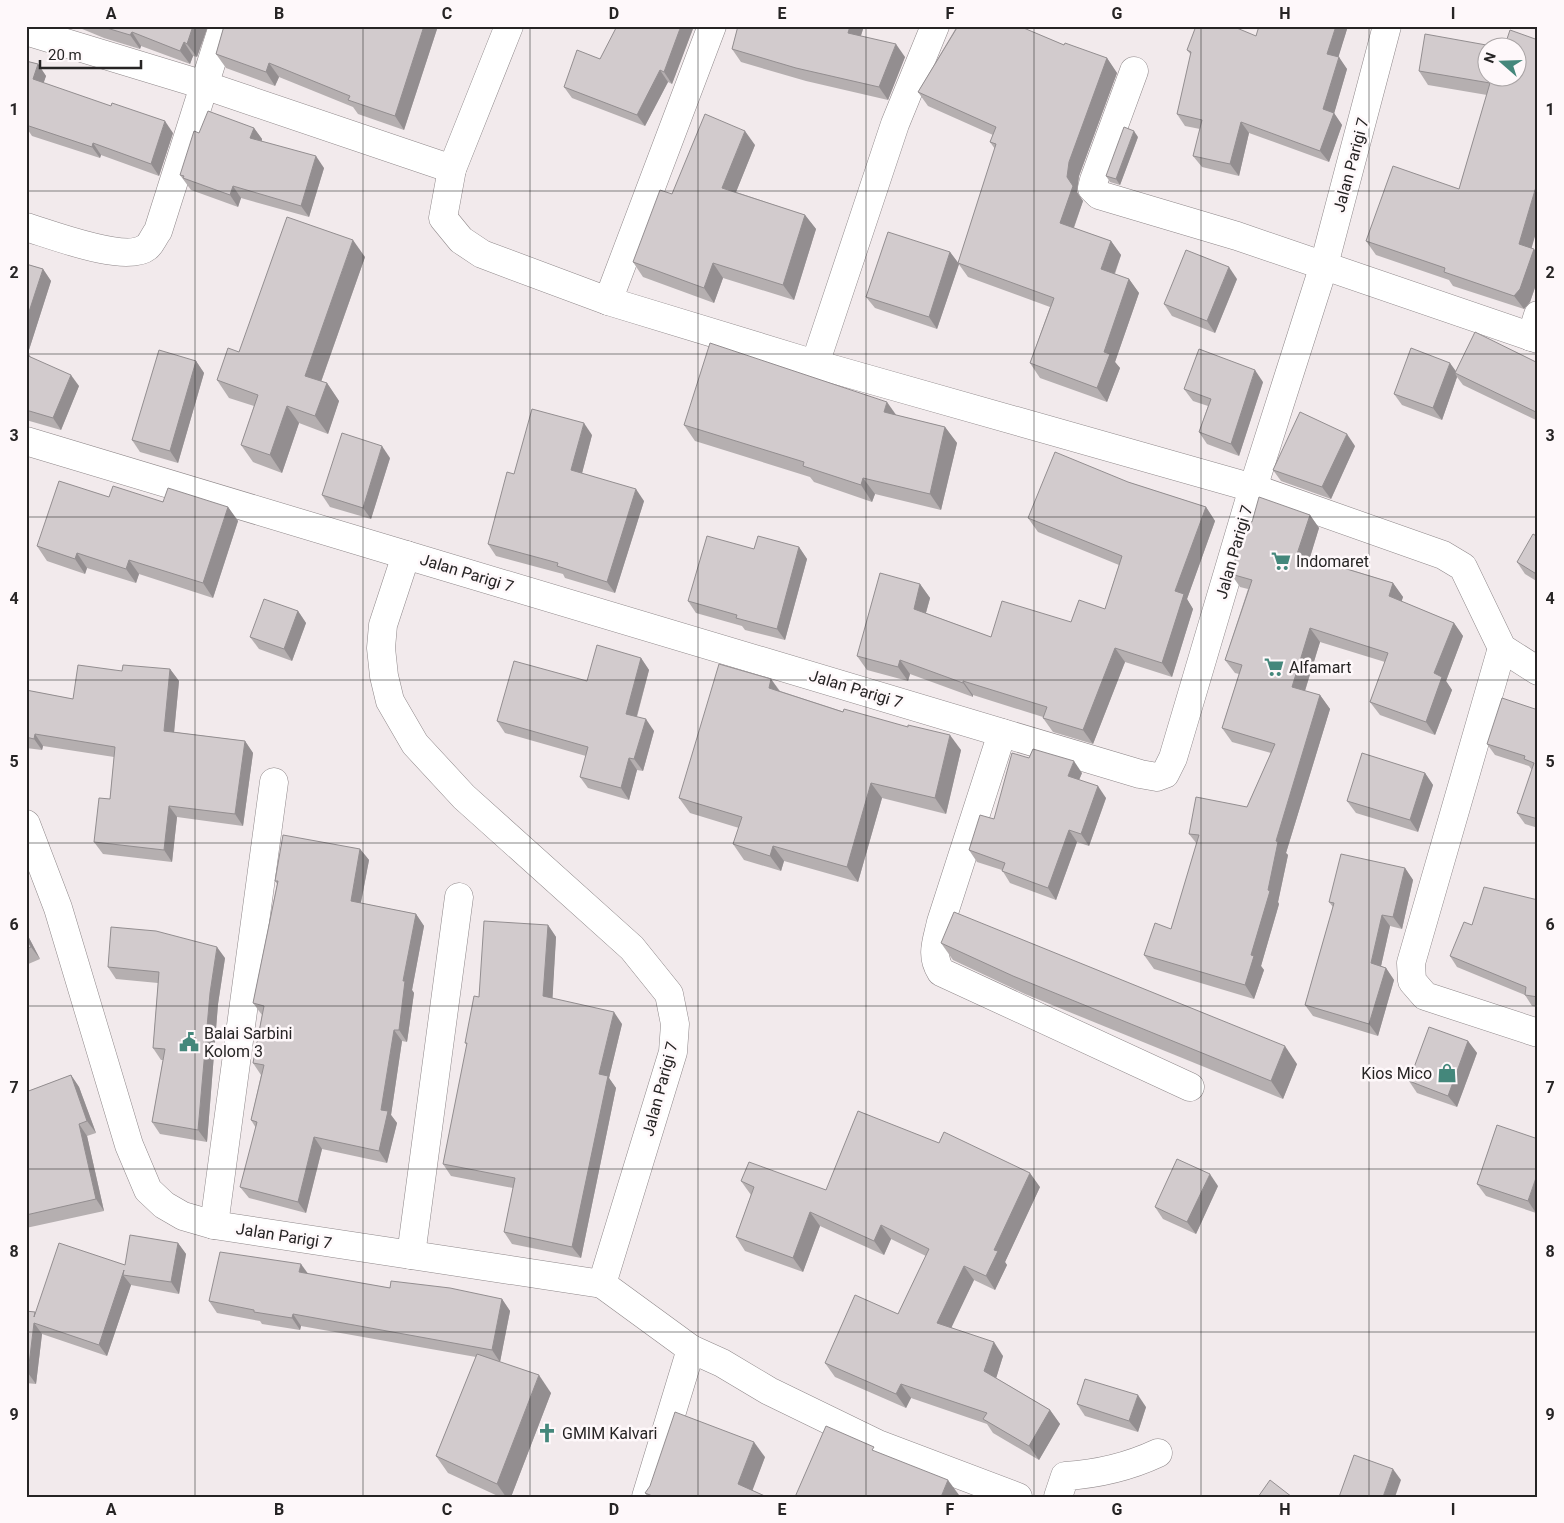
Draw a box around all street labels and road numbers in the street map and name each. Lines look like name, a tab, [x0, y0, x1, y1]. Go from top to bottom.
street label: Jalan Parigi 7	[1329, 116, 1373, 214]
street label: Jalan Parigi 7	[1212, 503, 1256, 601]
street label: Jalan Parigi 7	[418, 550, 516, 596]
street label: Jalan Parigi 7	[807, 666, 905, 712]
street label: Jalan Parigi 7	[638, 1040, 682, 1138]
street label: Jalan Parigi 7	[235, 1219, 333, 1253]

